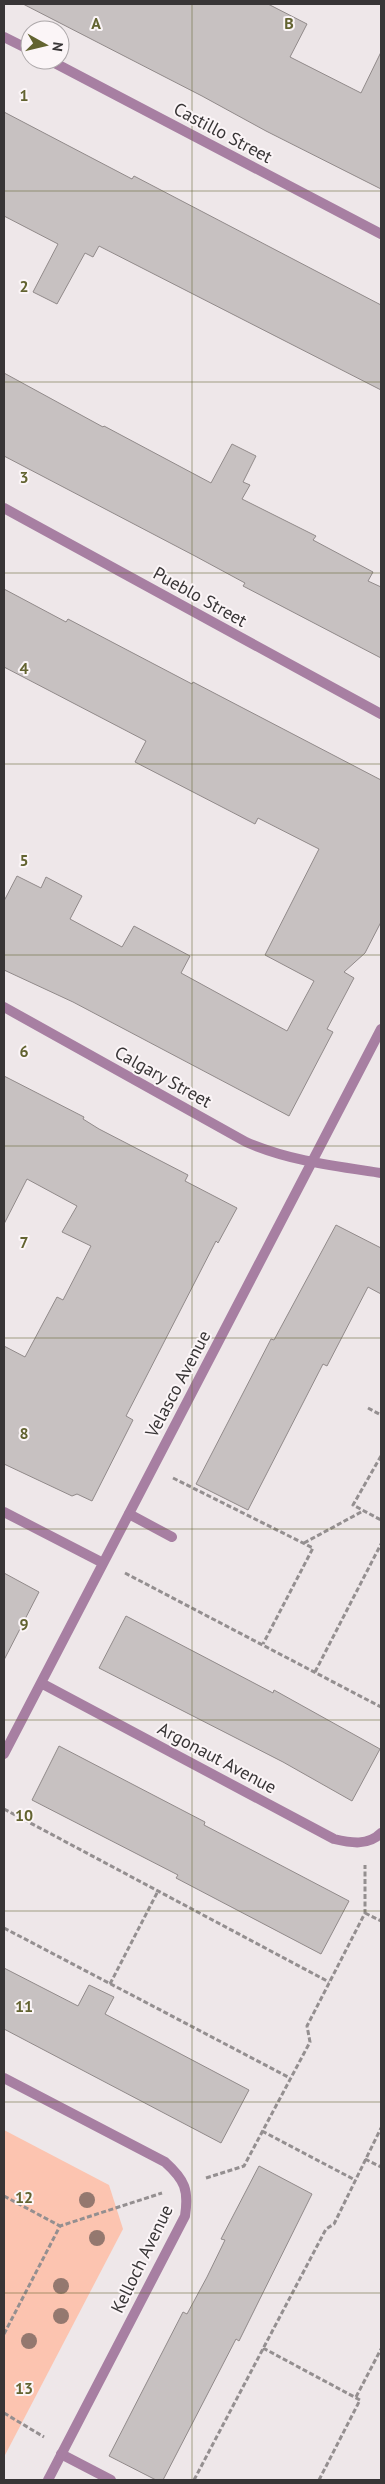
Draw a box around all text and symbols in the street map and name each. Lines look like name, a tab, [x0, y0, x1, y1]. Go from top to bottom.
text: A	[91, 13, 101, 33]
text: B	[284, 13, 294, 33]
north arrow	[20, 20, 70, 70]
text: N	[48, 41, 67, 53]
text: 1	[19, 85, 29, 105]
street label: Castillo Street	[170, 97, 276, 168]
text: 2	[19, 276, 29, 296]
text: 3	[19, 467, 29, 487]
street label: Pueblo Street	[149, 561, 251, 632]
text: 4	[19, 658, 29, 678]
text: 5	[19, 850, 29, 870]
street label: Calgary Street	[111, 1040, 216, 1113]
text: 6	[19, 1041, 29, 1061]
text: 7	[19, 1232, 29, 1252]
street label: Velasco Avenue	[139, 1326, 215, 1442]
text: 8	[19, 1423, 29, 1443]
text: 9	[19, 1614, 29, 1634]
street label: Argonaut Avenue	[154, 1717, 280, 1798]
text: 10	[15, 1805, 33, 1825]
text: 11	[15, 1996, 33, 2016]
text: 12	[15, 2187, 33, 2207]
street label: Kelloch Avenue	[105, 2201, 178, 2317]
text: 13	[15, 2378, 33, 2398]

